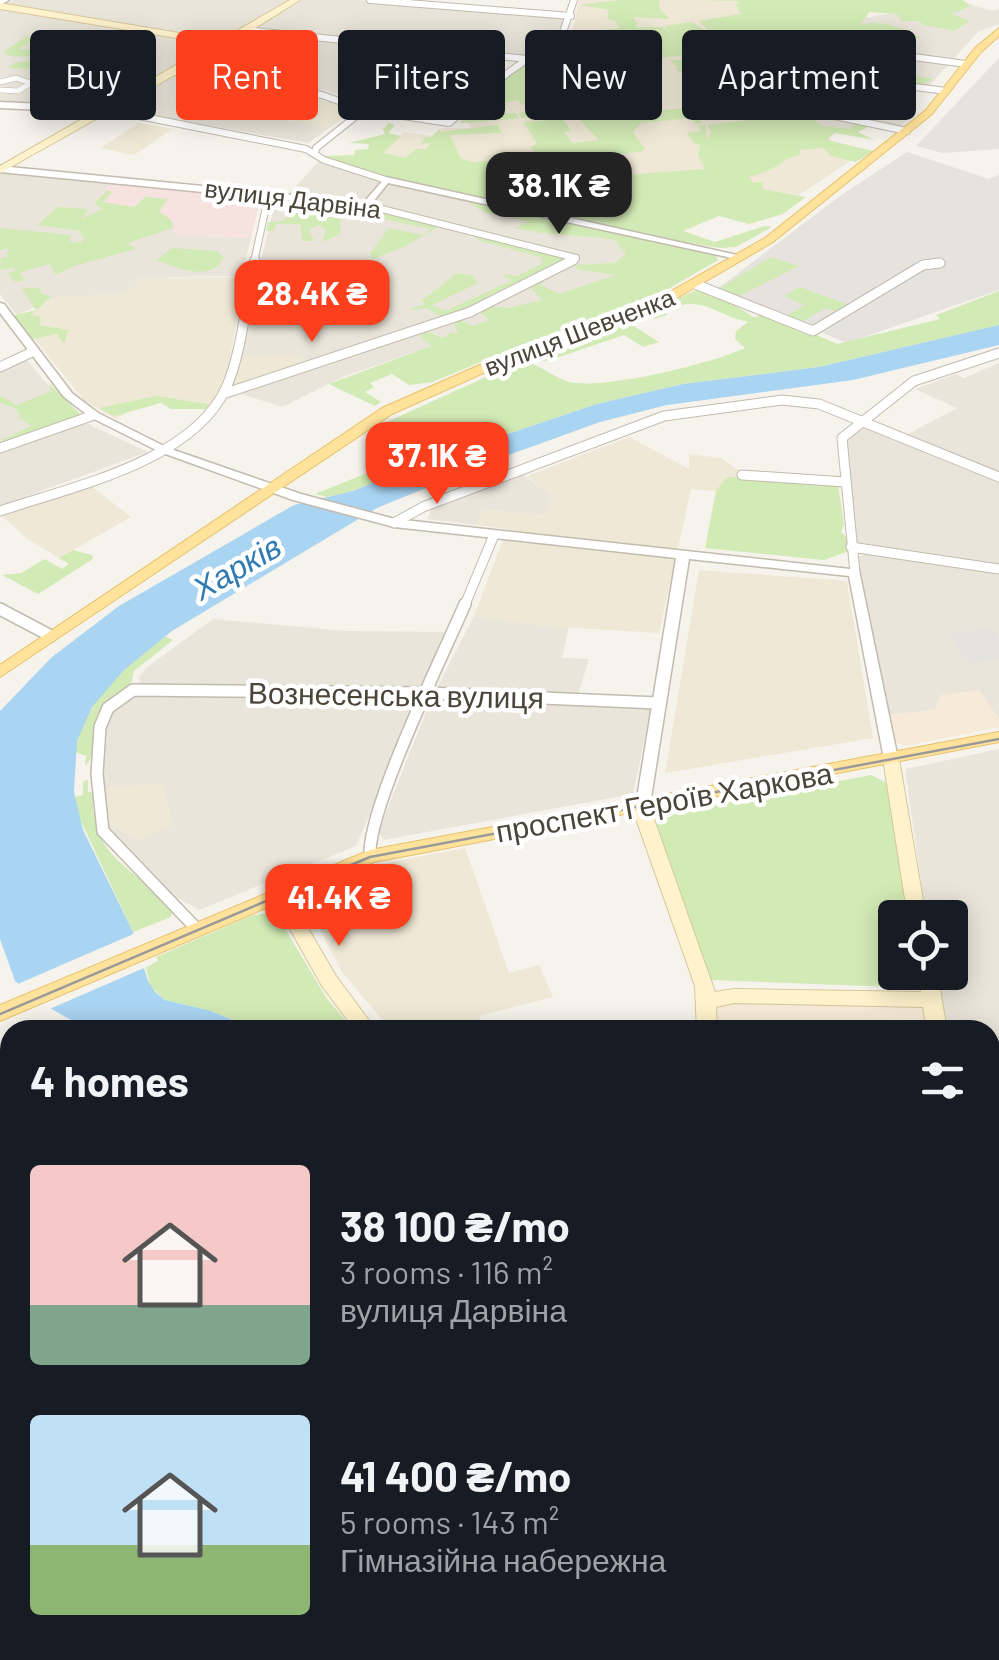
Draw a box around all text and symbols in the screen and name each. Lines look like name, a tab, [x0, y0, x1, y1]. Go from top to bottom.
chip: Buy	[30, 30, 156, 120]
chip: Rent	[176, 30, 318, 120]
chip: Filters	[338, 30, 505, 120]
chip: New	[525, 30, 662, 120]
chip: Apartment	[682, 30, 916, 120]
pin: 38.1K ₴	[467, 152, 651, 237]
text: 38.1K ₴	[508, 165, 610, 203]
street label: вулиця Дарвіна	[203, 172, 383, 224]
pin: 28.4K ₴	[220, 260, 404, 345]
text: 28.4K ₴	[256, 273, 368, 311]
street label: вулиця Шевченка	[480, 281, 678, 381]
pin: 37.1K ₴	[345, 422, 529, 507]
text: 37.1K ₴	[388, 435, 486, 473]
water label: Харків	[184, 526, 288, 608]
street label: Вознесенська вулиця	[248, 673, 544, 715]
street label: проспект Героїв Харкова	[493, 754, 835, 848]
pin: 41.4K ₴	[247, 864, 431, 949]
text: 41.4K ₴	[287, 877, 391, 915]
map controls	[878, 900, 968, 990]
button: locate	[878, 900, 968, 990]
icon: filters	[915, 1053, 970, 1108]
text: 4 homes	[30, 1055, 189, 1105]
text: 38 100 ₴/mo	[340, 1200, 570, 1250]
icon: home	[110, 1205, 230, 1325]
text: 3 rooms · 116 m²	[340, 1252, 553, 1290]
text: вулиця Дарвіна	[340, 1290, 567, 1328]
text: 41 400 ₴/mo	[340, 1450, 571, 1500]
icon: home	[110, 1455, 230, 1575]
text: 5 rooms · 143 m²	[340, 1502, 559, 1540]
text: Гімназійна набережна	[340, 1540, 666, 1578]

